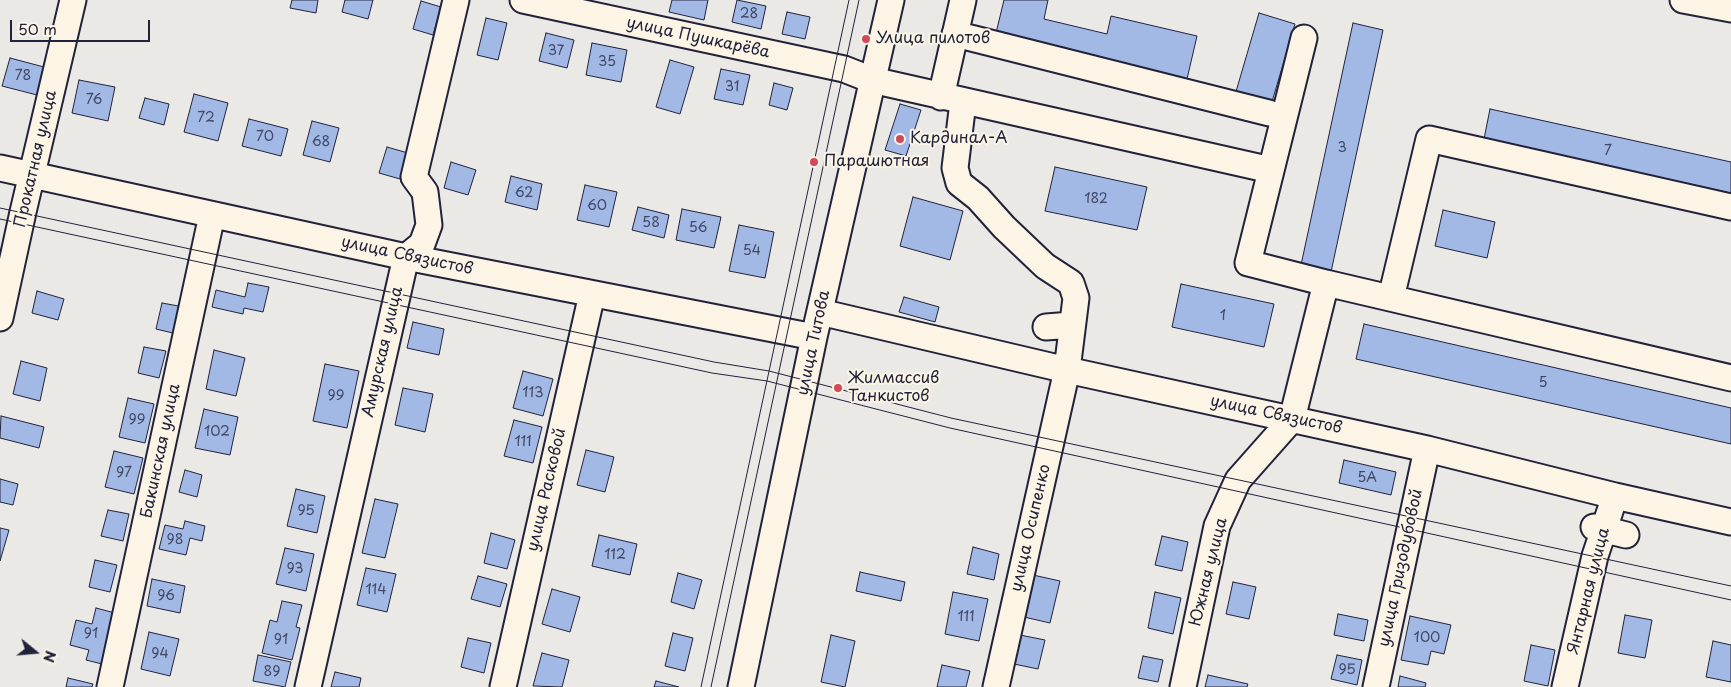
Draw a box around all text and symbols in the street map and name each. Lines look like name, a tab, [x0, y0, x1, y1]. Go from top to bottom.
house number: 28	[740, 6, 758, 22]
scale bar	[12, 10, 152, 42]
street label: улица Пушкарёва	[625, 13, 771, 63]
text: 50 m	[18, 17, 57, 40]
place label: Улица пилотов	[876, 29, 990, 49]
marker: Улица пилотов	[860, 33, 872, 45]
house number: 37	[548, 43, 564, 59]
house number: 35	[598, 54, 616, 70]
house number: 78	[15, 68, 31, 84]
house number: 31	[725, 79, 739, 95]
street label: Прокатная улица	[11, 89, 61, 229]
house number: 76	[86, 92, 102, 108]
house number: 72	[197, 110, 215, 126]
house number: 70	[256, 129, 274, 145]
place label: Кардинал-А	[910, 129, 1008, 149]
marker: Кардинал-А	[894, 133, 906, 145]
house number: 68	[312, 134, 330, 150]
house number: 3	[1337, 140, 1347, 156]
house number: 7	[1604, 143, 1612, 159]
place label: Парашютная	[824, 152, 930, 172]
marker: Парашютная	[808, 156, 820, 168]
house number: 62	[515, 185, 533, 201]
house number: 182	[1084, 191, 1108, 207]
house number: 60	[587, 198, 607, 214]
house number: 58	[642, 215, 660, 231]
house number: 56	[689, 220, 707, 236]
street label: улица Связистов	[339, 233, 475, 279]
house number: 54	[743, 243, 761, 259]
street label: Амурская улица	[359, 285, 407, 419]
street label: улица Титова	[793, 289, 835, 397]
house number: 1	[1220, 308, 1226, 324]
place label: Жилмассив Танкистов	[848, 369, 939, 407]
house number: 5	[1538, 375, 1548, 391]
street label: Бакинская улица	[137, 382, 185, 520]
marker: Жилмассив Танкистов	[832, 382, 844, 394]
house number: 113	[522, 385, 544, 401]
house number: 99	[327, 388, 345, 404]
street label: улица Связистов	[1208, 392, 1344, 438]
house number: 99	[128, 412, 146, 428]
house number: 102	[204, 424, 230, 440]
street label: улица Расковой	[523, 427, 571, 553]
house number: 111	[514, 434, 532, 450]
street label: улица Осипенко	[1007, 462, 1055, 594]
house number: 97	[116, 465, 132, 481]
house number: 5А	[1357, 470, 1377, 486]
street label: улица Гризодубовой	[1375, 487, 1427, 649]
house number: 95	[297, 503, 315, 519]
street label: Южная улица	[1186, 516, 1232, 628]
street label: Янтарная улица	[1564, 526, 1614, 656]
house number: 98	[167, 532, 183, 548]
house number: 112	[604, 547, 626, 563]
house number: 93	[286, 561, 304, 577]
house number: 114	[366, 582, 386, 598]
house number: 96	[157, 588, 175, 604]
house number: 111	[957, 609, 975, 625]
house number: 91	[84, 626, 98, 642]
north arrow	[10, 627, 60, 677]
house number: 100	[1414, 630, 1440, 646]
house number: 91	[274, 632, 288, 648]
house number: 94	[151, 646, 169, 662]
text: N	[38, 648, 61, 665]
house number: 95	[1338, 662, 1356, 678]
house number: 89	[264, 664, 280, 680]

